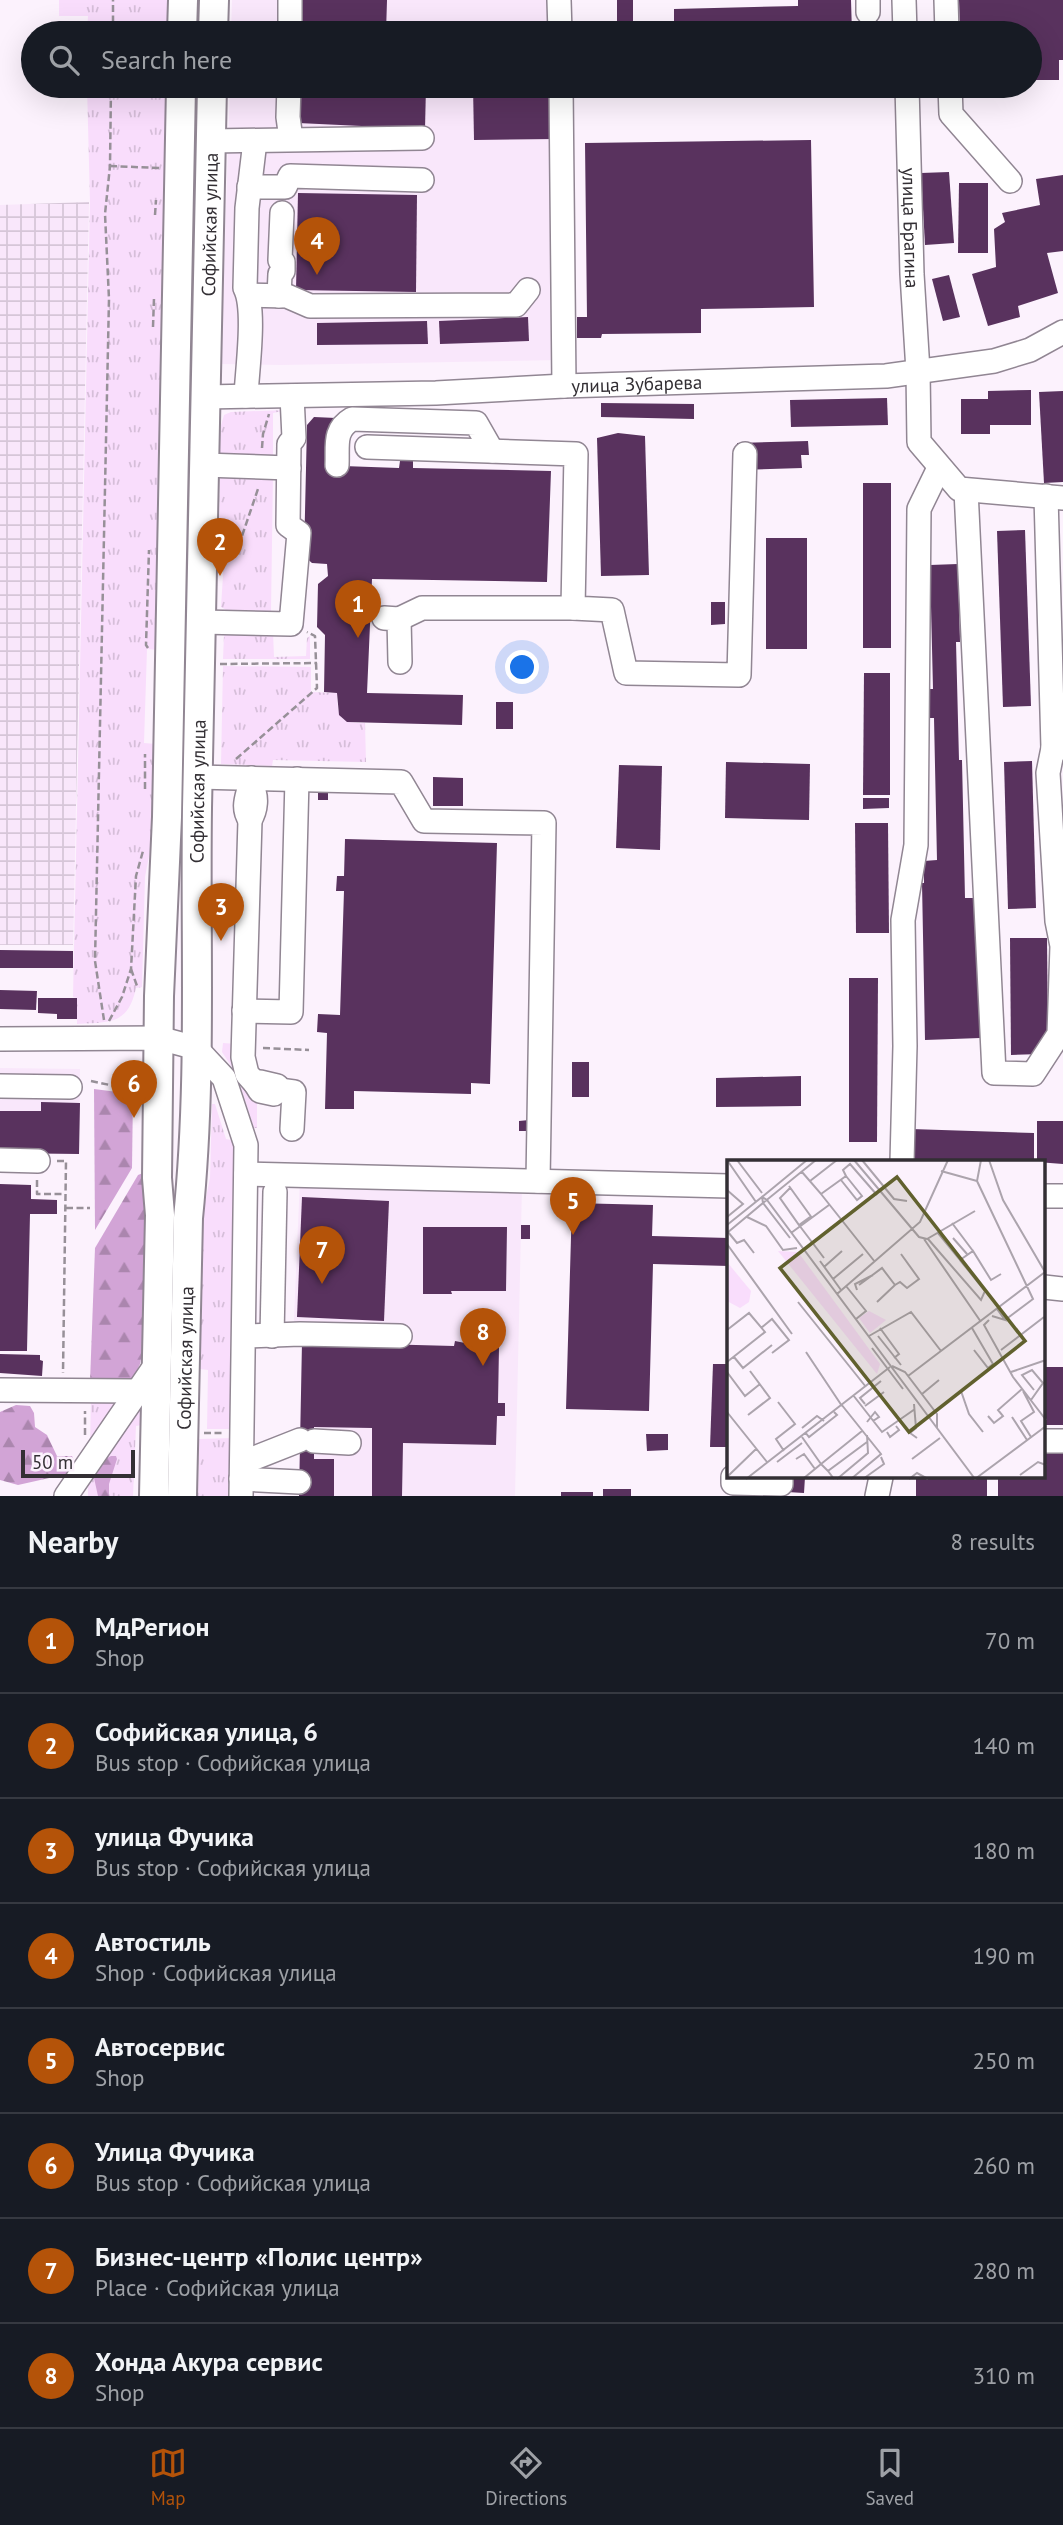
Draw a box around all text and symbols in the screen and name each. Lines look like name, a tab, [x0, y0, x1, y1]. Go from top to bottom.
search box	[21, 21, 1042, 98]
icon: search	[45, 41, 83, 79]
text: Search here	[101, 43, 232, 76]
street label: Софийская улица	[196, 153, 223, 297]
street label: улица Брагина	[897, 167, 925, 289]
pin: 4	[294, 217, 340, 275]
street label: улица Зубарева	[571, 370, 703, 398]
pin: 2	[197, 518, 243, 576]
pin: 1	[335, 580, 381, 638]
your location	[505, 650, 539, 684]
street label: Софийская улица	[185, 719, 211, 863]
pin: 3	[198, 883, 244, 941]
pin: 6	[111, 1060, 157, 1118]
inset map	[727, 1160, 1046, 1478]
pin: 5	[550, 1177, 596, 1235]
pin: 7	[299, 1226, 345, 1284]
street label: Софийская улица	[171, 1286, 199, 1430]
pin: 8	[460, 1308, 506, 1366]
scale bar	[21, 1447, 135, 1479]
text: 50 m	[32, 1450, 73, 1474]
text: Nearby	[28, 1522, 118, 1561]
text: 8 results	[951, 1527, 1035, 1556]
text: МдРегион	[95, 1610, 210, 1643]
text: 1	[44, 1626, 58, 1655]
text: 70 m	[985, 1626, 1035, 1655]
text: Shop	[95, 1643, 145, 1672]
text: Софийская улица, 6	[95, 1715, 318, 1748]
text: 2	[44, 1731, 58, 1760]
text: 140 m	[973, 1731, 1035, 1760]
text: Bus stop · Софийская улица	[95, 1748, 371, 1777]
text: улица Фучика	[95, 1820, 254, 1853]
text: 3	[44, 1836, 58, 1865]
text: 180 m	[973, 1836, 1035, 1865]
text: Bus stop · Софийская улица	[95, 1853, 371, 1882]
text: Автостиль	[95, 1925, 211, 1958]
text: 4	[44, 1941, 58, 1970]
text: 190 m	[973, 1941, 1035, 1970]
text: Shop · Софийская улица	[95, 1958, 337, 1987]
text: Автосервис	[95, 2030, 225, 2063]
text: 5	[44, 2046, 58, 2075]
text: 250 m	[973, 2046, 1035, 2075]
text: Shop	[95, 2063, 145, 2092]
text: Улица Фучика	[95, 2135, 255, 2168]
text: 6	[44, 2151, 58, 2180]
text: 260 m	[973, 2151, 1035, 2180]
text: Bus stop · Софийская улица	[95, 2168, 371, 2197]
text: Бизнес-центр «Полис центр»	[95, 2240, 423, 2273]
text: 7	[44, 2256, 58, 2285]
text: 280 m	[973, 2256, 1035, 2285]
text: Place · Софийская улица	[95, 2273, 340, 2302]
text: Хонда Акура сервис	[95, 2345, 323, 2378]
text: 8	[44, 2361, 58, 2390]
text: 310 m	[973, 2361, 1035, 2390]
text: Shop	[95, 2378, 145, 2407]
tab: Map	[149, 2444, 187, 2510]
tab: Directions	[485, 2444, 567, 2510]
tab: Saved	[866, 2444, 914, 2510]

